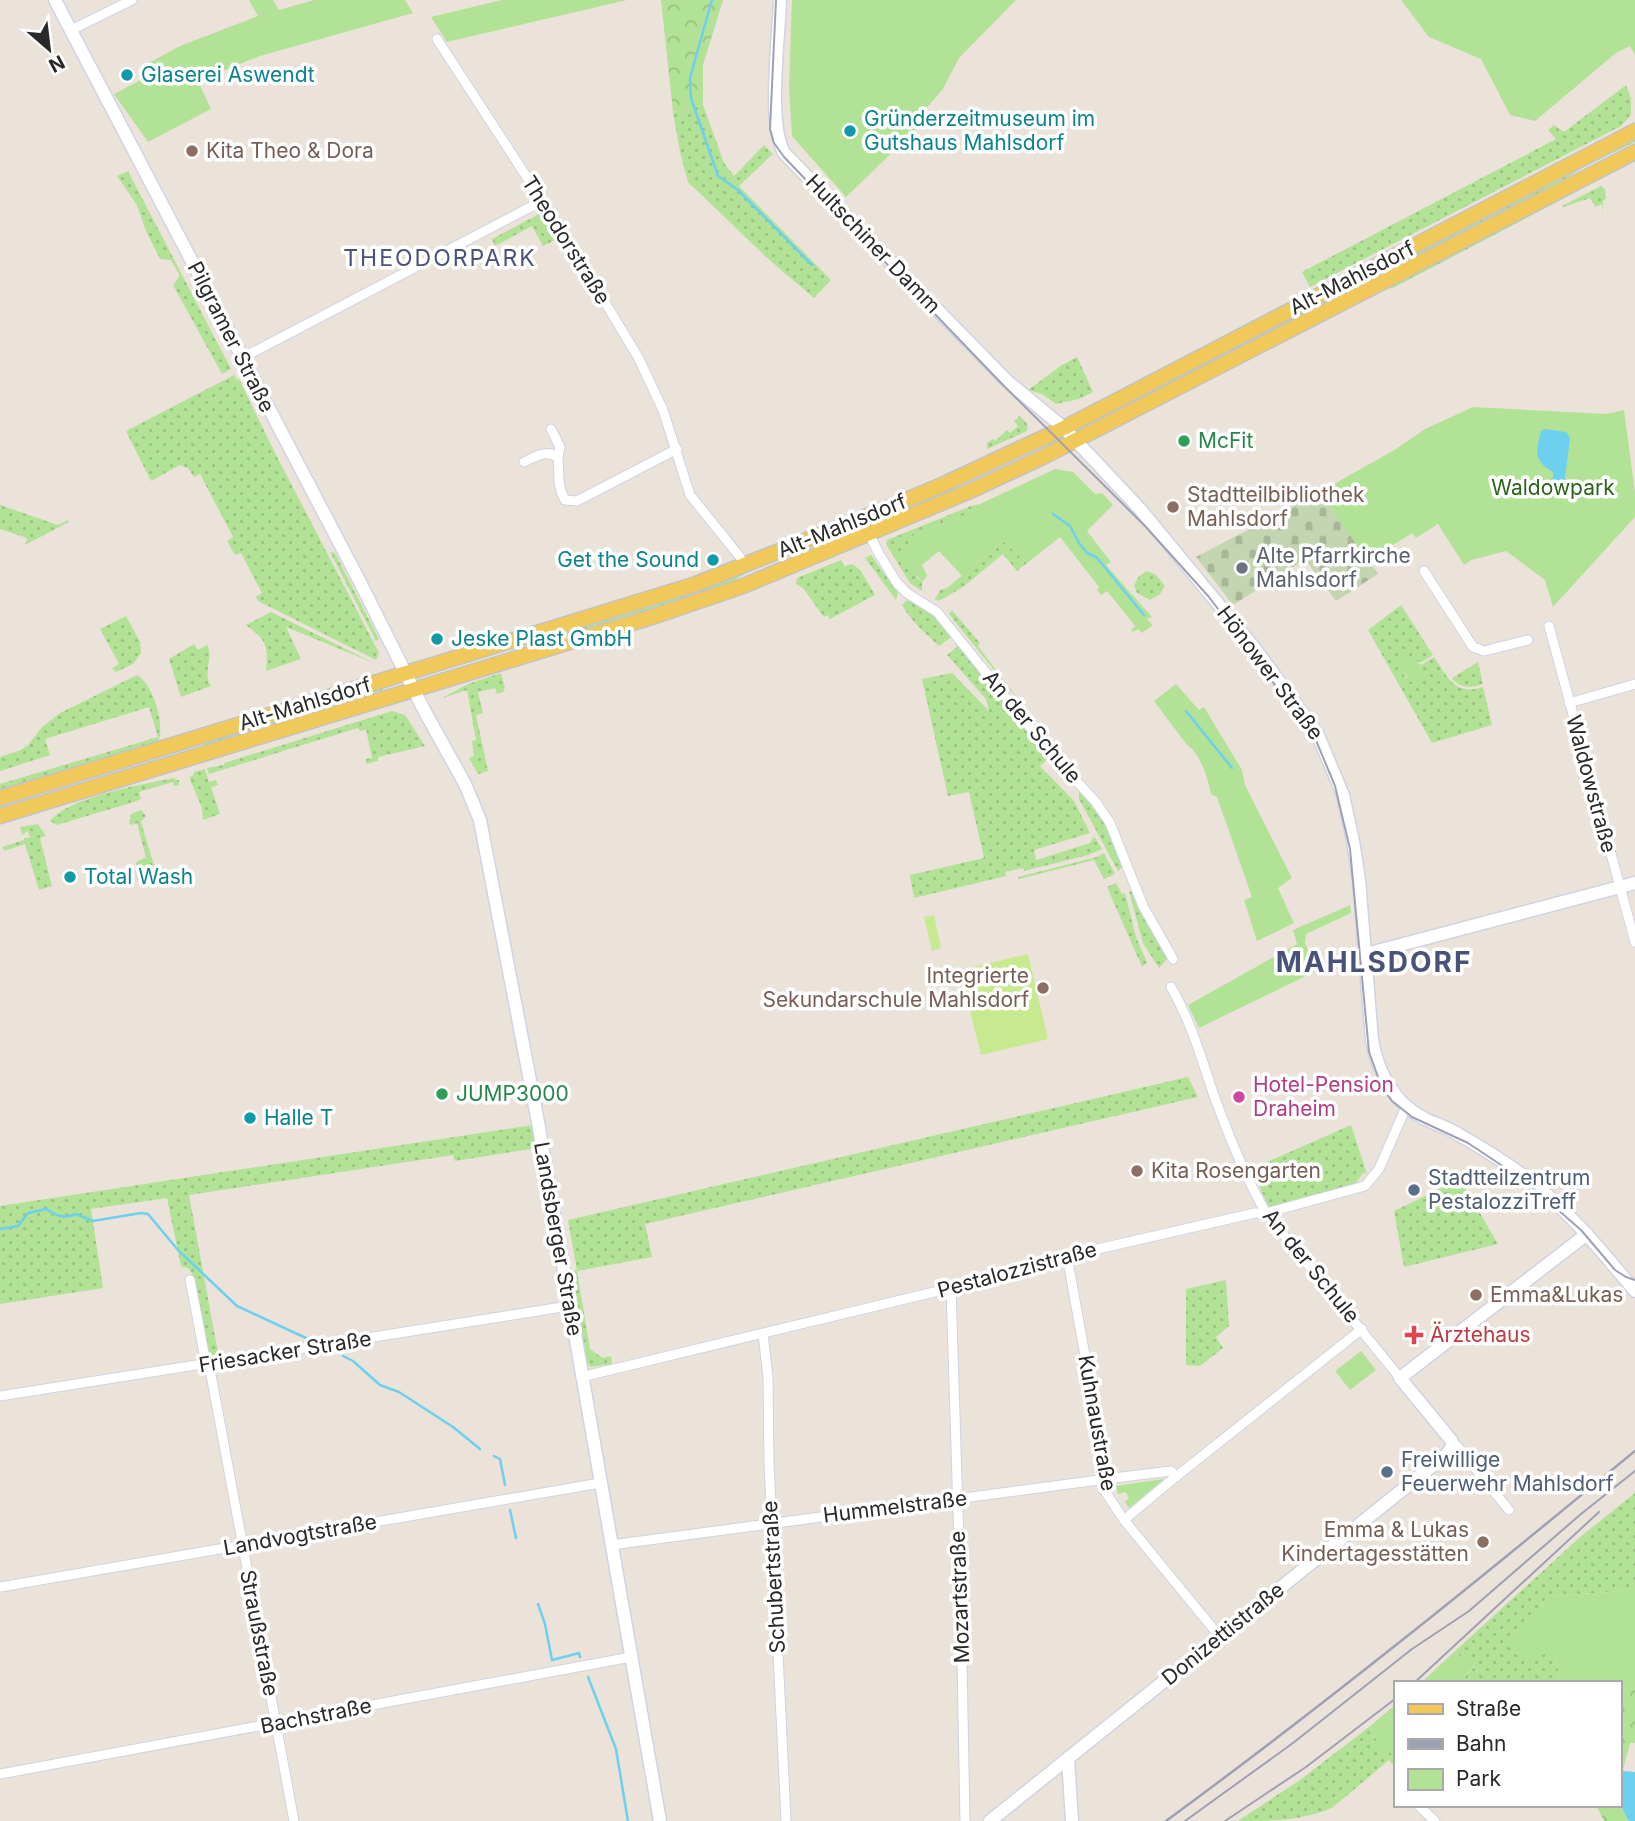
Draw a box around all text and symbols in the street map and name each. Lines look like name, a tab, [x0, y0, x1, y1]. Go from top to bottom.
north arrow	[14, 14, 84, 84]
text: N	[45, 50, 69, 77]
place label: Glaserei Aswendt	[141, 62, 315, 87]
marker: Glaserei Aswendt	[119, 67, 135, 83]
place label: Gründerzeitmuseum im Gutshaus Mahlsdorf	[864, 106, 1095, 155]
marker: Gründerzeitmuseum im Gutshaus Mahlsdorf	[842, 123, 858, 139]
place label: Kita Theo & Dora	[206, 138, 374, 163]
marker: Kita Theo & Dora	[184, 143, 200, 159]
street label: Hultschiner Damm	[801, 169, 946, 318]
street label: Theodorstraße	[517, 171, 616, 309]
street label: Alt-Mahlsdorf	[1285, 235, 1419, 320]
district label: THEODORPARK	[343, 244, 537, 272]
street label: Pilgramer Straße	[183, 257, 280, 416]
place label: McFit	[1198, 428, 1253, 453]
marker: McFit	[1176, 433, 1192, 449]
park label: Waldowpark	[1491, 475, 1615, 500]
place label: Stadtteilbibliothek Mahlsdorf	[1187, 482, 1365, 531]
street label: Alt-Mahlsdorf	[774, 488, 910, 563]
marker: Stadtteilbibliothek Mahlsdorf	[1165, 499, 1181, 515]
place label: Alte Pfarrkirche Mahlsdorf	[1256, 543, 1411, 592]
place label: Get the Sound	[557, 547, 699, 572]
marker: Get the Sound	[705, 552, 721, 568]
marker: Alte Pfarrkirche Mahlsdorf	[1234, 560, 1250, 576]
street label: Hönower Straße	[1212, 601, 1329, 744]
place label: Jeske Plast GmbH	[451, 626, 632, 651]
marker: Jeske Plast GmbH	[429, 631, 445, 647]
street label: An der Schule	[978, 665, 1087, 788]
street label: Alt-Mahlsdorf	[236, 672, 374, 735]
street label: Waldowstraße	[1561, 712, 1622, 855]
place label: Total Wash	[84, 864, 193, 889]
marker: Total Wash	[62, 869, 78, 885]
district label: MAHLSDORF	[1276, 945, 1472, 979]
place label: Integrierte Sekundarschule Mahlsdorf	[762, 963, 1029, 1012]
marker: Integrierte Sekundarschule Mahlsdorf	[1035, 980, 1051, 996]
place label: Hotel-Pension Draheim	[1253, 1072, 1394, 1121]
place label: JUMP3000	[456, 1081, 569, 1106]
marker: JUMP3000	[434, 1086, 450, 1102]
marker: Hotel-Pension Draheim	[1231, 1089, 1247, 1105]
place label: Halle T	[264, 1105, 333, 1130]
marker: Halle T	[242, 1110, 258, 1126]
street label: Landsberger Straße	[529, 1140, 588, 1338]
place label: Kita Rosengarten	[1151, 1158, 1321, 1183]
marker: Kita Rosengarten	[1129, 1163, 1145, 1179]
place label: Stadtteilzentrum PestalozziTreff	[1428, 1165, 1590, 1214]
marker: Stadtteilzentrum PestalozziTreff	[1406, 1182, 1422, 1198]
street label: An der Schule	[1258, 1204, 1365, 1328]
street label: Pestalozzistraße	[934, 1236, 1099, 1303]
place label: Emma&Lukas	[1490, 1282, 1623, 1307]
marker: Emma&Lukas	[1468, 1287, 1484, 1303]
place label: Ärztehaus	[1430, 1321, 1531, 1347]
marker: Ärztehaus	[1404, 1325, 1424, 1345]
street label: Friesacker Straße	[197, 1326, 373, 1378]
street label: Kuhnaustraße	[1073, 1353, 1122, 1493]
place label: Freiwillige Feuerwehr Mahlsdorf	[1401, 1447, 1614, 1496]
marker: Freiwillige Feuerwehr Mahlsdorf	[1379, 1464, 1395, 1480]
street label: Hummelstraße	[821, 1485, 968, 1528]
street label: Schubertstraße	[757, 1500, 790, 1654]
street label: Landvogtstraße	[221, 1509, 379, 1560]
place label: Emma & Lukas Kindertagesstätten	[1281, 1517, 1469, 1566]
street label: Mozartstraße	[945, 1530, 974, 1664]
marker: Emma & Lukas Kindertagesstätten	[1475, 1534, 1491, 1550]
street label: Straußstraße	[235, 1568, 284, 1698]
street label: Donizettistraße	[1157, 1577, 1289, 1691]
legend	[1394, 1681, 1621, 1807]
street label: Bachstraße	[258, 1692, 374, 1739]
text: Straße	[1456, 1696, 1521, 1721]
text: Bahn	[1456, 1731, 1506, 1756]
text: Park	[1456, 1766, 1501, 1791]

